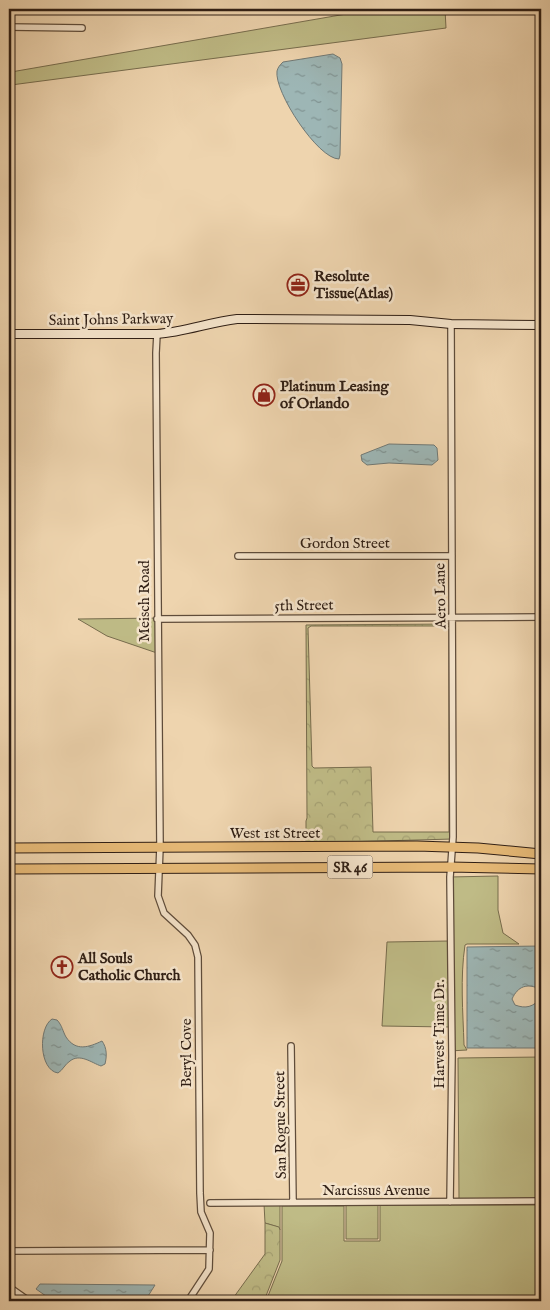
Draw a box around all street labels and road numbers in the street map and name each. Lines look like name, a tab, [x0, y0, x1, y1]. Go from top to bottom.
street label: Saint Johns Parkway	[48, 309, 174, 330]
street label: Gordon Street	[300, 534, 390, 553]
street label: Meisch Road	[135, 559, 154, 642]
street label: Aero Lane	[430, 563, 451, 630]
street label: 5th Street	[274, 595, 334, 616]
street label: West 1st Street	[230, 824, 320, 843]
road number: SR 46	[328, 856, 372, 879]
street label: Harvest Time Dr.	[430, 979, 449, 1089]
street label: Beryl Cove	[177, 1018, 196, 1088]
street label: San Rogue Street	[270, 1071, 291, 1179]
street label: Narcissus Avenue	[322, 1181, 430, 1200]

